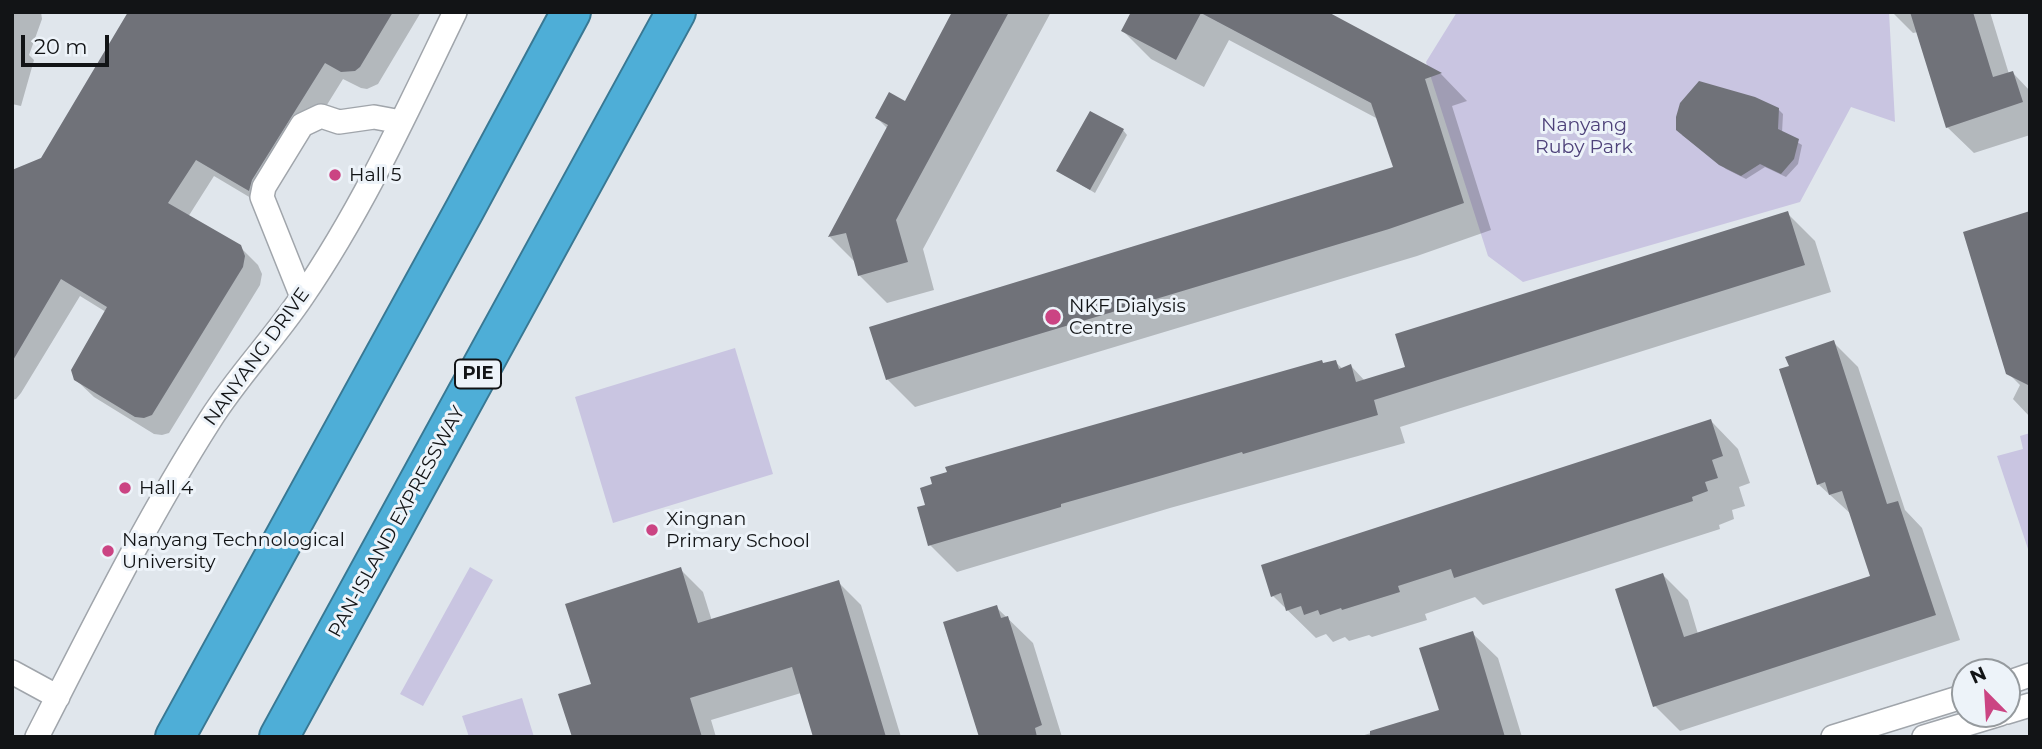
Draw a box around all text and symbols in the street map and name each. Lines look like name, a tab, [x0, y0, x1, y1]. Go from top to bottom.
scale bar	[24, 21, 112, 65]
text: 20 m	[34, 34, 88, 59]
park label: Nanyang Ruby Park	[1535, 114, 1633, 158]
place label: Hall 5	[349, 164, 402, 186]
marker: Hall 5	[327, 167, 343, 183]
street label: NANYANG DRIVE	[199, 284, 315, 430]
place label: NKF Dialysis Centre	[1069, 295, 1186, 339]
marker: NKF Dialysis Centre	[1043, 307, 1063, 327]
road number: PIE	[455, 360, 501, 388]
street label: PAN-ISLAND EXPRESSWAY	[324, 403, 470, 641]
place label: Hall 4	[139, 477, 193, 499]
marker: Hall 4	[117, 480, 133, 496]
place label: Xingnan Primary School	[666, 508, 810, 552]
marker: Xingnan Primary School	[644, 522, 660, 538]
place label: Nanyang Technological University	[122, 529, 345, 573]
marker: Nanyang Technological University	[100, 543, 116, 559]
north arrow	[1951, 658, 2021, 728]
text: N	[1966, 662, 1990, 689]

